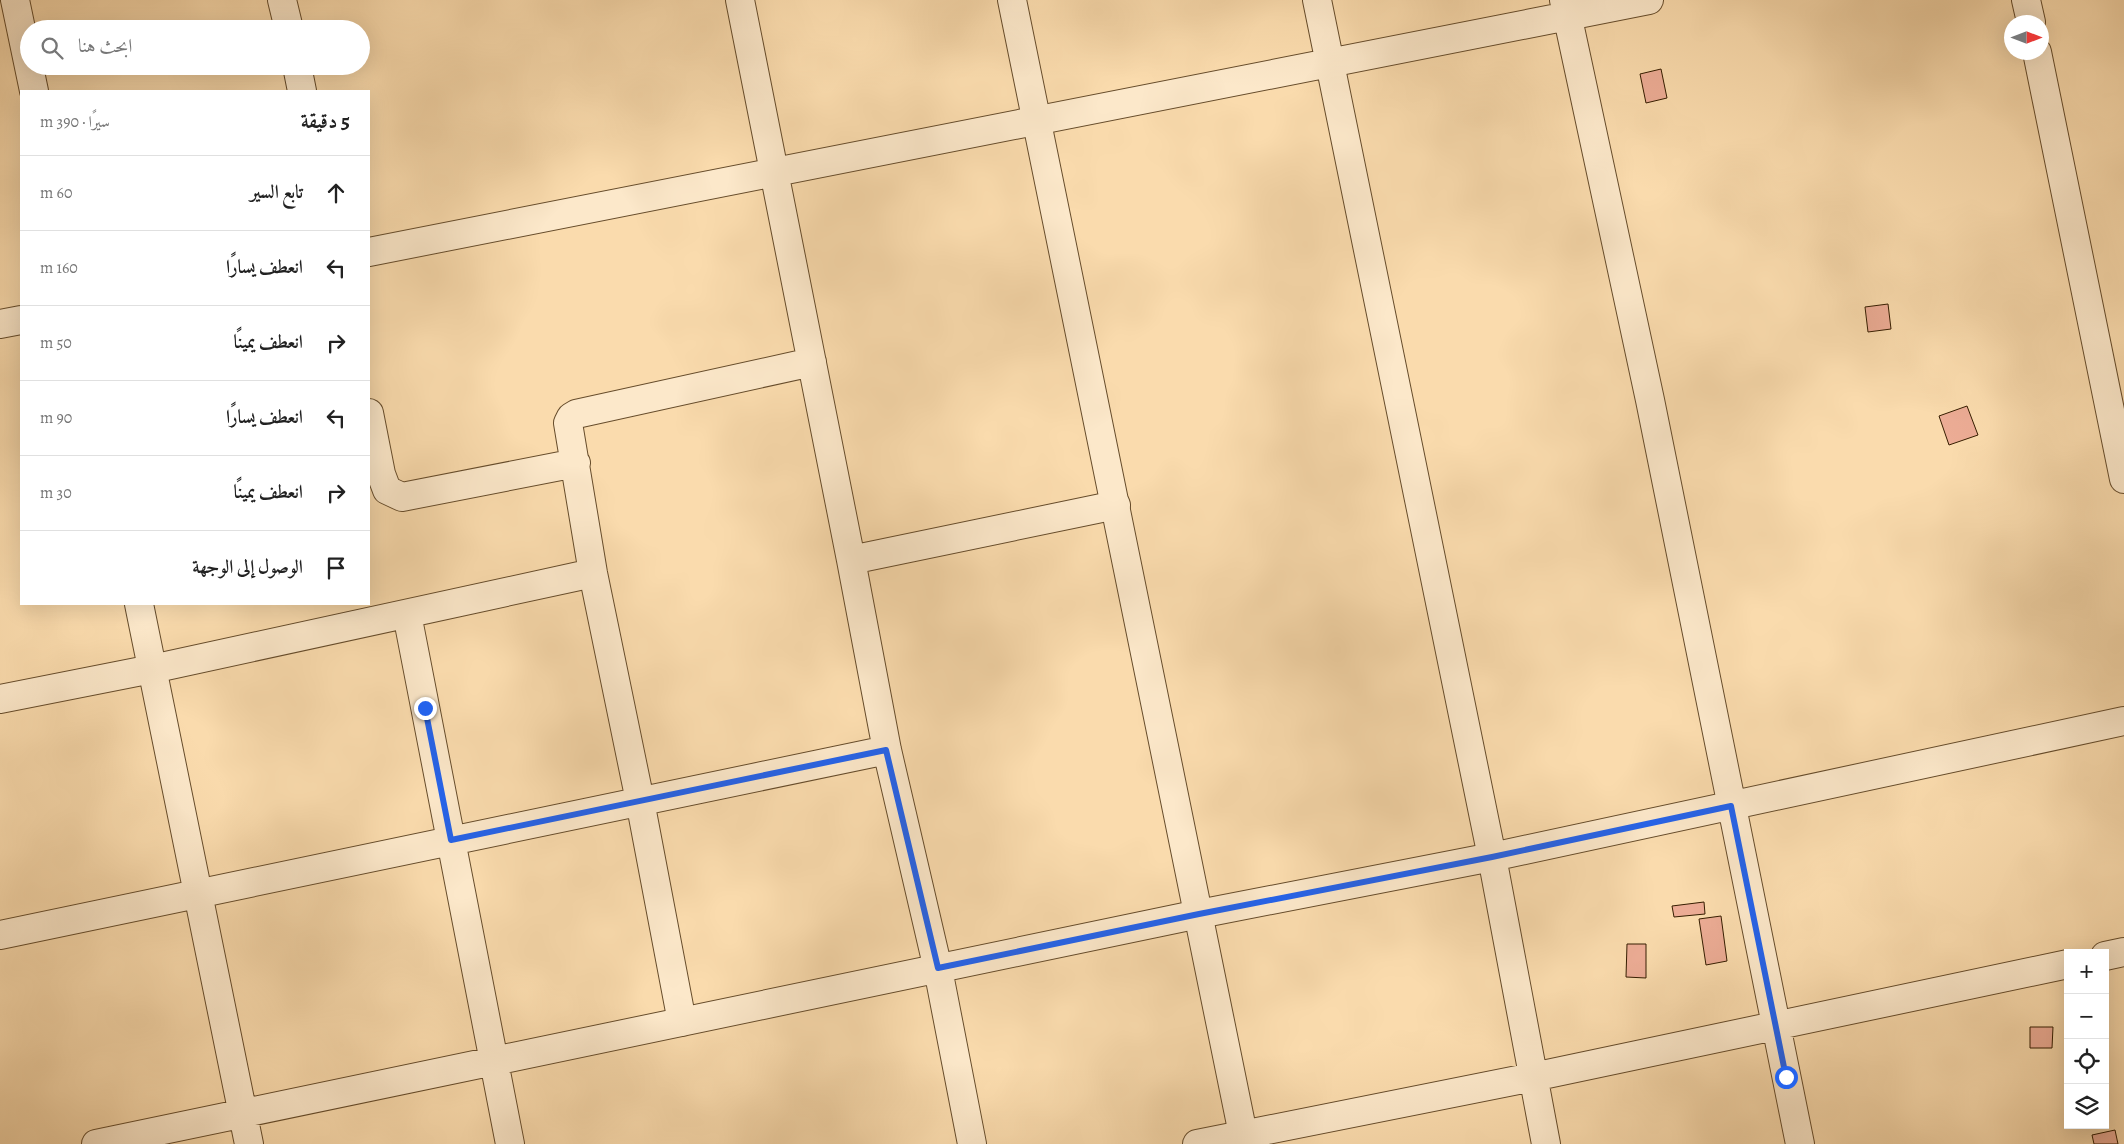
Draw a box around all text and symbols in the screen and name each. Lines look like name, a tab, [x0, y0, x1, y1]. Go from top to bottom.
north arrow	[2004, 15, 2049, 60]
search box	[20, 20, 370, 75]
text: ابحث هنا	[78, 33, 132, 59]
icon: search	[38, 34, 66, 62]
text: 5 دقيقة	[301, 107, 350, 135]
text: سيرًا · 390 m	[40, 111, 110, 133]
text: تابع السير	[250, 179, 303, 205]
icon: ahead	[322, 179, 350, 207]
text: 60 m	[40, 182, 72, 204]
text: انعطف يسارًا	[226, 254, 303, 280]
icon: left	[322, 254, 350, 282]
text: 160 m	[40, 257, 78, 279]
text: انعطف يمينًا	[233, 329, 303, 355]
icon: right	[322, 329, 350, 357]
text: 50 m	[40, 332, 72, 354]
text: انعطف يسارًا	[226, 404, 303, 430]
icon: left	[322, 404, 350, 432]
text: 90 m	[40, 407, 72, 429]
text: انعطف يمينًا	[233, 479, 303, 505]
icon: right	[322, 479, 350, 507]
text: 30 m	[40, 482, 72, 504]
text: الوصول إلى الوجهة	[192, 554, 303, 580]
icon: arrive	[322, 554, 350, 582]
route end	[414, 697, 437, 720]
map controls	[2064, 949, 2109, 1129]
button: +	[2064, 949, 2109, 994]
button: −	[2064, 994, 2109, 1039]
button: locate	[2064, 1039, 2109, 1084]
route start	[1775, 1066, 1798, 1089]
button: layers	[2064, 1084, 2109, 1129]

